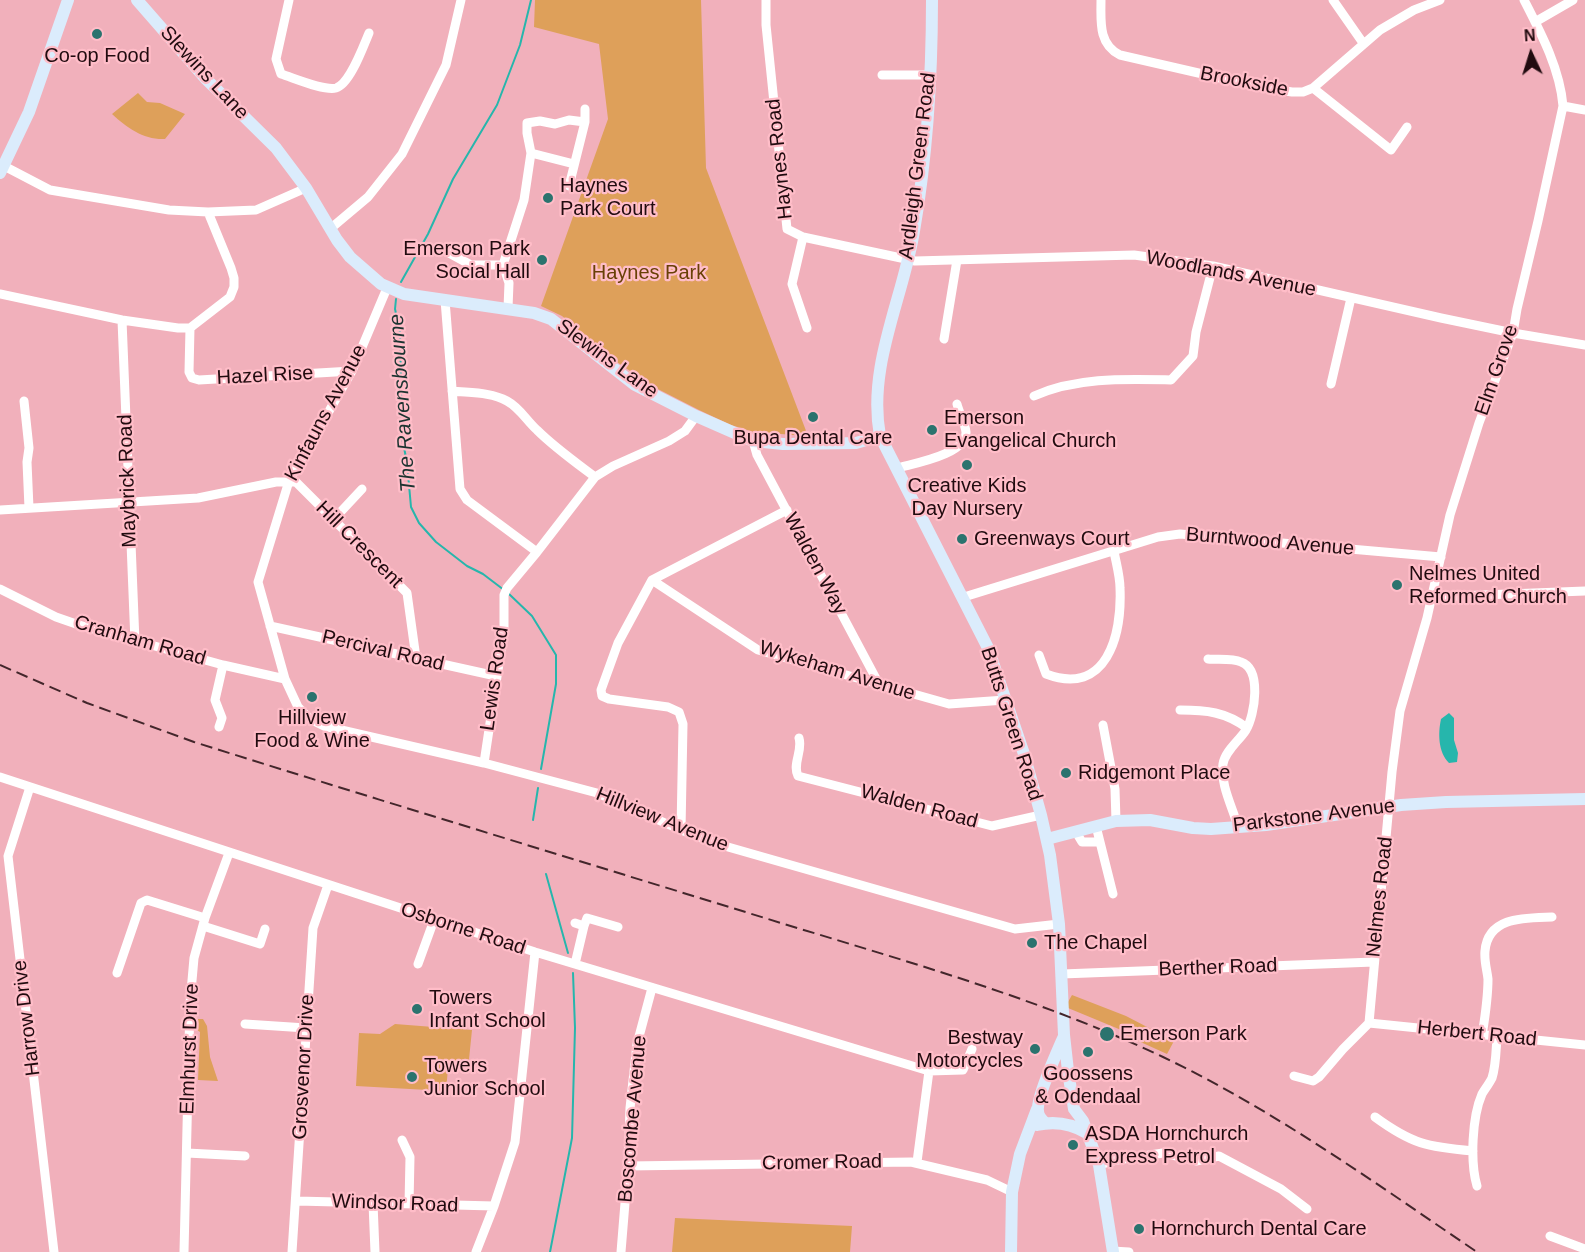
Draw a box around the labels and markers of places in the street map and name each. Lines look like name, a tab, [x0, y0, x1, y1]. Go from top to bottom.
marker: Co-op Food	[90, 27, 104, 41]
place label: Co-op Food	[44, 44, 150, 68]
place label: Haynes Park Court	[560, 174, 656, 221]
marker: Haynes Park Court	[541, 191, 555, 205]
place label: Emerson Park Social Hall	[403, 237, 530, 284]
marker: Emerson Park Social Hall	[535, 253, 549, 267]
place label: Emerson Evangelical Church	[944, 406, 1116, 453]
marker: Bupa Dental Care	[806, 410, 820, 424]
marker: Emerson Evangelical Church	[925, 423, 939, 437]
place label: Bupa Dental Care	[734, 426, 892, 450]
marker: Creative Kids Day Nursery	[960, 458, 974, 472]
place label: Creative Kids Day Nursery	[908, 474, 1026, 521]
place label: Greenways Court	[974, 527, 1130, 551]
marker: Greenways Court	[955, 532, 969, 546]
place label: Nelmes United Reformed Church	[1409, 562, 1567, 609]
marker: Nelmes United Reformed Church	[1390, 578, 1404, 592]
marker: Hillview Food & Wine	[305, 690, 319, 704]
place label: Hillview Food & Wine	[254, 706, 370, 753]
place label: Ridgemont Place	[1078, 761, 1230, 785]
marker: Ridgemont Place	[1059, 766, 1073, 780]
place label: The Chapel	[1044, 931, 1147, 955]
marker: The Chapel	[1025, 936, 1039, 950]
place label: Towers Infant School	[429, 986, 546, 1033]
marker: Towers Infant School	[410, 1002, 424, 1016]
place label: Emerson Park	[1120, 1022, 1247, 1046]
marker: Emerson Park	[1098, 1025, 1116, 1043]
place label: Bestway Motorcycles	[916, 1026, 1023, 1073]
marker: Bestway Motorcycles	[1028, 1042, 1042, 1056]
marker: Goossens & Odendaal	[1081, 1045, 1095, 1059]
place label: Towers Junior School	[424, 1054, 545, 1101]
place label: Goossens & Odendaal	[1035, 1062, 1141, 1109]
marker: Towers Junior School	[405, 1070, 419, 1084]
place label: ASDA Hornchurch Express Petrol	[1085, 1122, 1248, 1169]
marker: ASDA Hornchurch Express Petrol	[1066, 1138, 1080, 1152]
place label: Hornchurch Dental Care	[1151, 1217, 1367, 1241]
marker: Hornchurch Dental Care	[1132, 1222, 1146, 1236]

